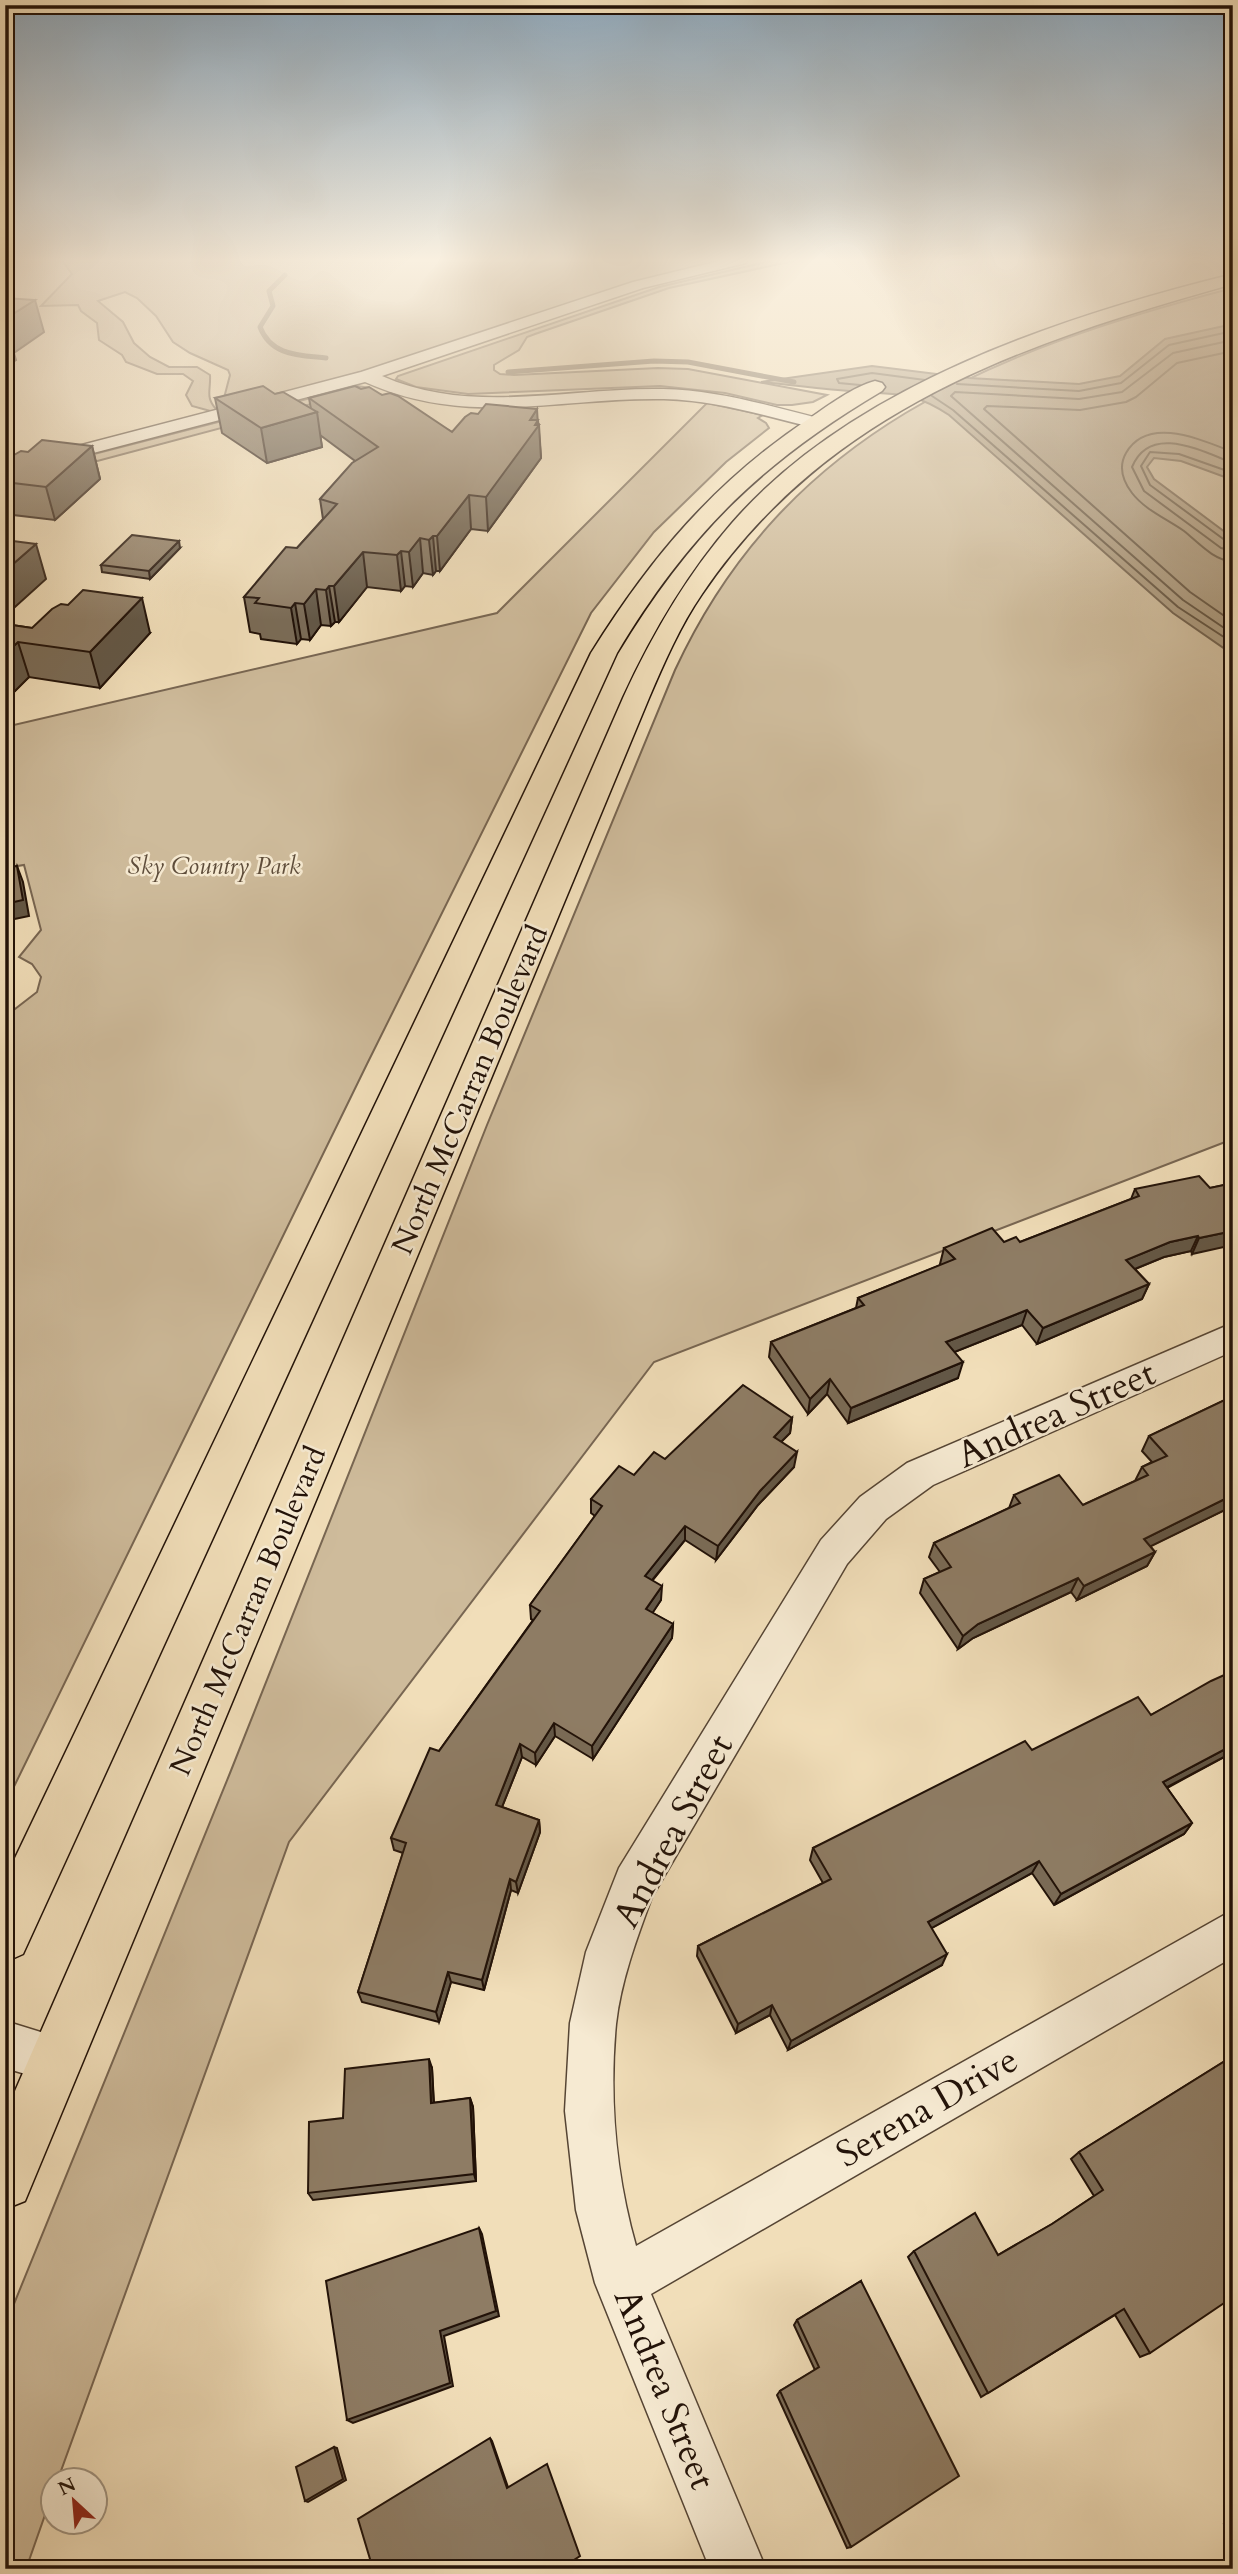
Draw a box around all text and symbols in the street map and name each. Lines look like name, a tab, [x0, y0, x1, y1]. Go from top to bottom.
park label: Sky Country Park	[127, 850, 301, 883]
street label: North McCarran Boulevard	[382, 919, 558, 1261]
street label: Andrea Street	[949, 1348, 1163, 1480]
street label: North McCarran Boulevard	[160, 1440, 336, 1782]
street label: Andrea Street	[601, 1725, 745, 1936]
street label: Serena Drive	[827, 2035, 1027, 2179]
street label: Andrea Street	[602, 2281, 728, 2497]
north arrow	[38, 2466, 108, 2536]
text: N	[54, 2471, 81, 2502]

